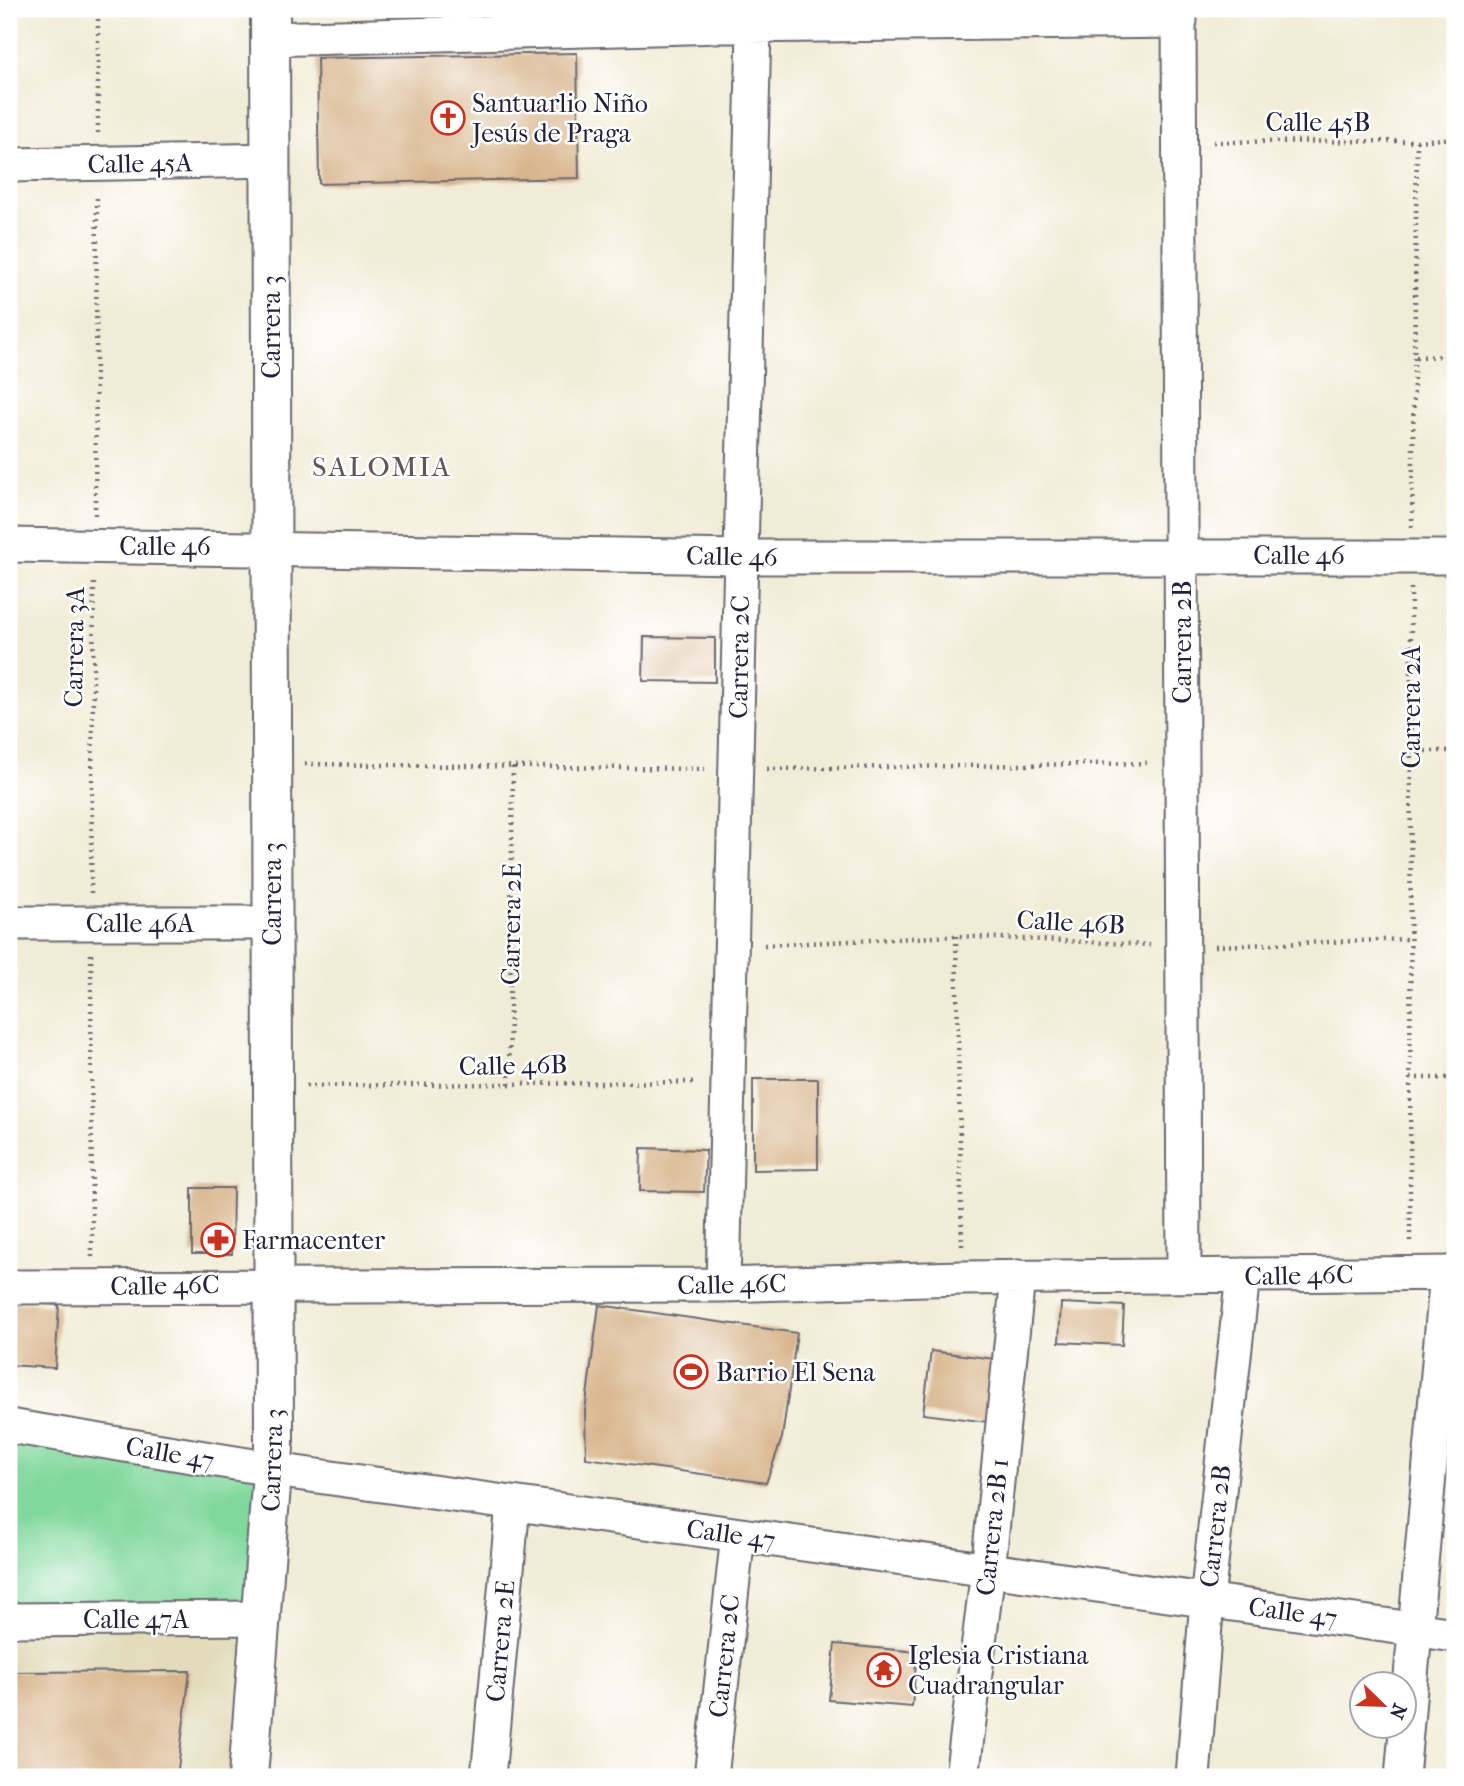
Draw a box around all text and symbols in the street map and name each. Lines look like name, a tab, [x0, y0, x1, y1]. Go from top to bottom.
place label: Santuarlio Niño Jesús de Praga	[470, 88, 648, 149]
church icon: Santuarlio Niño Jesús de Praga	[429, 99, 467, 137]
street label: Calle 45B	[1266, 107, 1370, 138]
street label: Calle 45A	[87, 147, 194, 180]
street label: Carrera 3	[256, 275, 287, 379]
district label: SALOMIA	[312, 450, 452, 483]
street label: Calle 46	[119, 531, 212, 562]
street label: Calle 46	[686, 540, 779, 573]
street label: Calle 46	[1253, 540, 1346, 571]
street label: Carrera 2B	[1167, 580, 1198, 704]
street label: Carrera 3A	[58, 585, 91, 708]
street label: Carrera 2C	[723, 595, 756, 719]
street label: Carrera 2A	[1396, 644, 1427, 769]
street label: Carrera 3	[257, 842, 288, 946]
street label: Carrera 2E	[495, 862, 528, 985]
street label: Calle 46B	[1016, 904, 1126, 941]
street label: Calle 46A	[86, 908, 195, 939]
street label: Calle 46B	[458, 1049, 568, 1082]
pharmacy icon: Farmacenter	[199, 1221, 237, 1259]
place label: Farmacenter	[242, 1225, 385, 1256]
street label: Calle 46C	[1244, 1259, 1354, 1292]
street label: Calle 46C	[677, 1268, 787, 1301]
street label: Calle 46C	[110, 1269, 220, 1302]
sports icon: Barrio El Sena	[672, 1353, 710, 1391]
place label: Barrio El Sena	[716, 1357, 876, 1388]
street label: Carrera 3	[255, 1408, 290, 1512]
street label: Calle 47	[123, 1430, 217, 1477]
street label: Carrera 2B 1	[970, 1457, 1015, 1597]
street label: Carrera 2B	[1194, 1463, 1237, 1589]
street label: Calle 47	[685, 1513, 777, 1556]
street label: Carrera 2E	[480, 1579, 521, 1703]
street label: Calle 47	[1247, 1591, 1339, 1634]
street label: Carrera 2C	[703, 1593, 746, 1719]
street label: Calle 47A	[83, 1604, 190, 1635]
place label: Iglesia Cristiana Cuadrangular	[908, 1640, 1089, 1701]
temple icon: Iglesia Cristiana Cuadrangular	[865, 1651, 903, 1689]
north arrow	[1348, 1670, 1418, 1740]
text: N	[1385, 1700, 1411, 1723]

